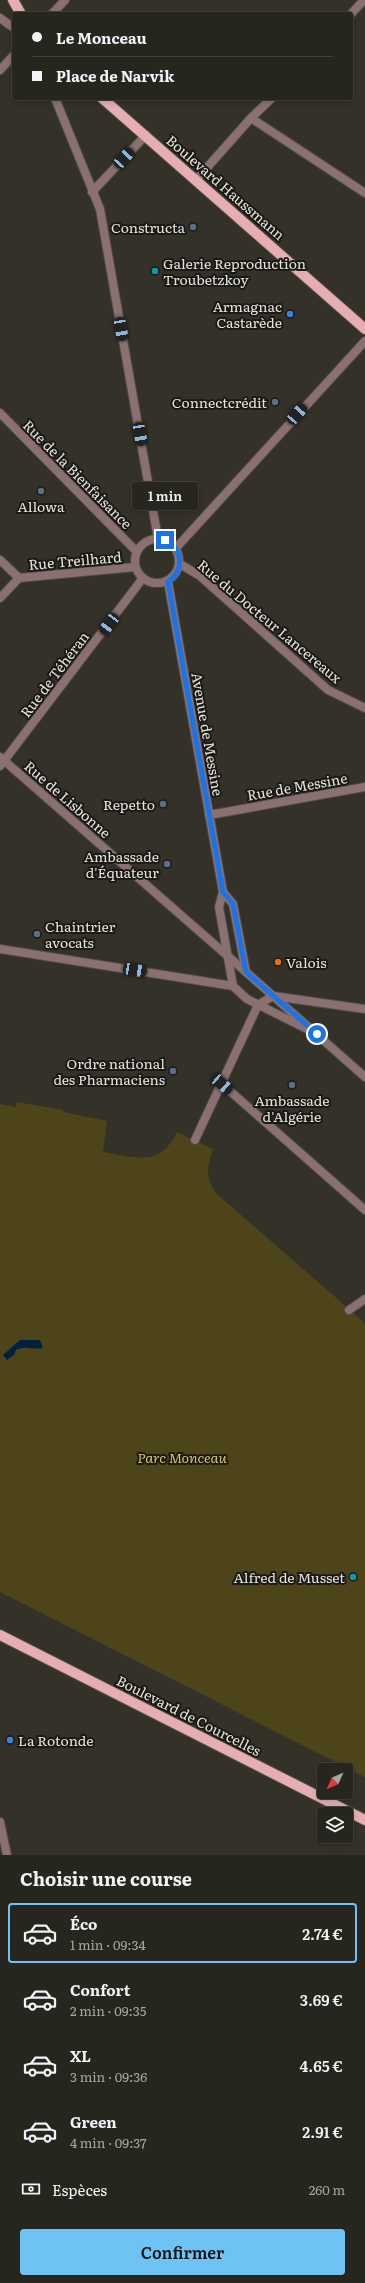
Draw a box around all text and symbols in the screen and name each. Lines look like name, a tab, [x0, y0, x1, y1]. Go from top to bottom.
text: Le Monceau	[56, 26, 147, 49]
text: Place de Narvik	[56, 64, 174, 87]
street label: Boulevard Haussmann	[162, 130, 290, 244]
car	[111, 145, 137, 171]
place label: Constructa	[111, 217, 185, 237]
marker: Constructa	[188, 222, 198, 232]
place label: Galerie Reproduction Troubetzkoy	[163, 253, 306, 289]
marker: Galerie Reproduction Troubetzkoy	[150, 266, 160, 276]
place label: Armagnac Castarède	[213, 296, 282, 332]
marker: Armagnac Castarède	[285, 309, 295, 319]
car	[113, 316, 129, 342]
place label: Connectcrédit	[172, 392, 267, 412]
marker: Connectcrédit	[270, 397, 280, 407]
car	[285, 401, 309, 427]
street label: Rue de la Bienfaisance	[19, 415, 137, 533]
car	[132, 421, 148, 447]
callout: 1 min	[132, 482, 198, 510]
marker: Allowa	[36, 486, 46, 496]
text: 1 min	[148, 486, 182, 505]
place label: Allowa	[17, 496, 65, 516]
route end	[156, 531, 174, 549]
street label: Rue Treilhard	[28, 546, 123, 574]
street label: Rue du Docteur Lancereaux	[194, 555, 346, 687]
car	[97, 611, 121, 637]
street label: Rue de Téhéran	[15, 627, 93, 721]
street label: Avenue de Messine	[187, 671, 229, 797]
street label: Rue de Lisbonne	[20, 756, 116, 842]
street label: Rue de Messine	[245, 767, 349, 805]
place label: Repetto	[103, 794, 155, 814]
marker: Repetto	[158, 799, 168, 809]
place label: Ambassade d'Équateur	[84, 846, 159, 882]
marker: Ambassade d'Équateur	[162, 859, 172, 869]
place label: Chaintrier avocats	[45, 916, 116, 952]
marker: Chaintrier avocats	[32, 929, 42, 939]
place label: Valois	[286, 952, 327, 972]
marker: Valois	[273, 957, 283, 967]
car	[122, 962, 148, 978]
route start	[308, 1025, 326, 1043]
place label: Ordre national des Pharmaciens	[53, 1053, 165, 1089]
marker: Ordre national des Pharmaciens	[168, 1066, 178, 1076]
car	[209, 1072, 235, 1096]
marker: Ambassade d'Algérie	[287, 1080, 297, 1090]
place label: Ambassade d'Algérie	[255, 1090, 329, 1126]
park label: Parc Monceau	[137, 1447, 227, 1467]
place label: Alfred de Musset	[233, 1567, 345, 1587]
marker: Alfred de Musset	[348, 1572, 358, 1582]
street label: Boulevard de Courcelles	[113, 1670, 265, 1760]
place label: La Rotonde	[18, 1730, 94, 1750]
marker: La Rotonde	[5, 1735, 15, 1745]
north arrow	[317, 1763, 353, 1799]
map controls	[317, 1763, 353, 1843]
button: layers	[317, 1807, 353, 1843]
text: Choisir une course	[20, 1865, 192, 1892]
text: Éco	[70, 1912, 97, 1935]
icon: car	[22, 1915, 58, 1951]
text: 2.74 €	[302, 1922, 343, 1945]
text: 1 min · 09:34	[70, 1935, 146, 1954]
text: Confort	[70, 1978, 130, 2001]
icon: car	[22, 1981, 58, 2017]
text: 3.69 €	[300, 1988, 343, 2011]
text: 2 min · 09:35	[70, 2001, 146, 2020]
text: XL	[70, 2044, 91, 2067]
icon: car	[22, 2047, 58, 2083]
text: 4.65 €	[300, 2054, 343, 2077]
text: 3 min · 09:36	[70, 2067, 147, 2086]
text: Green	[70, 2110, 117, 2133]
icon: car	[22, 2113, 58, 2149]
text: 2.91 €	[302, 2120, 343, 2143]
text: 4 min · 09:37	[70, 2133, 147, 2152]
icon: cash	[20, 2178, 42, 2200]
text: Espèces	[52, 2178, 107, 2201]
text: 260 m	[309, 2180, 345, 2199]
button: Confirmer	[20, 2229, 345, 2275]

